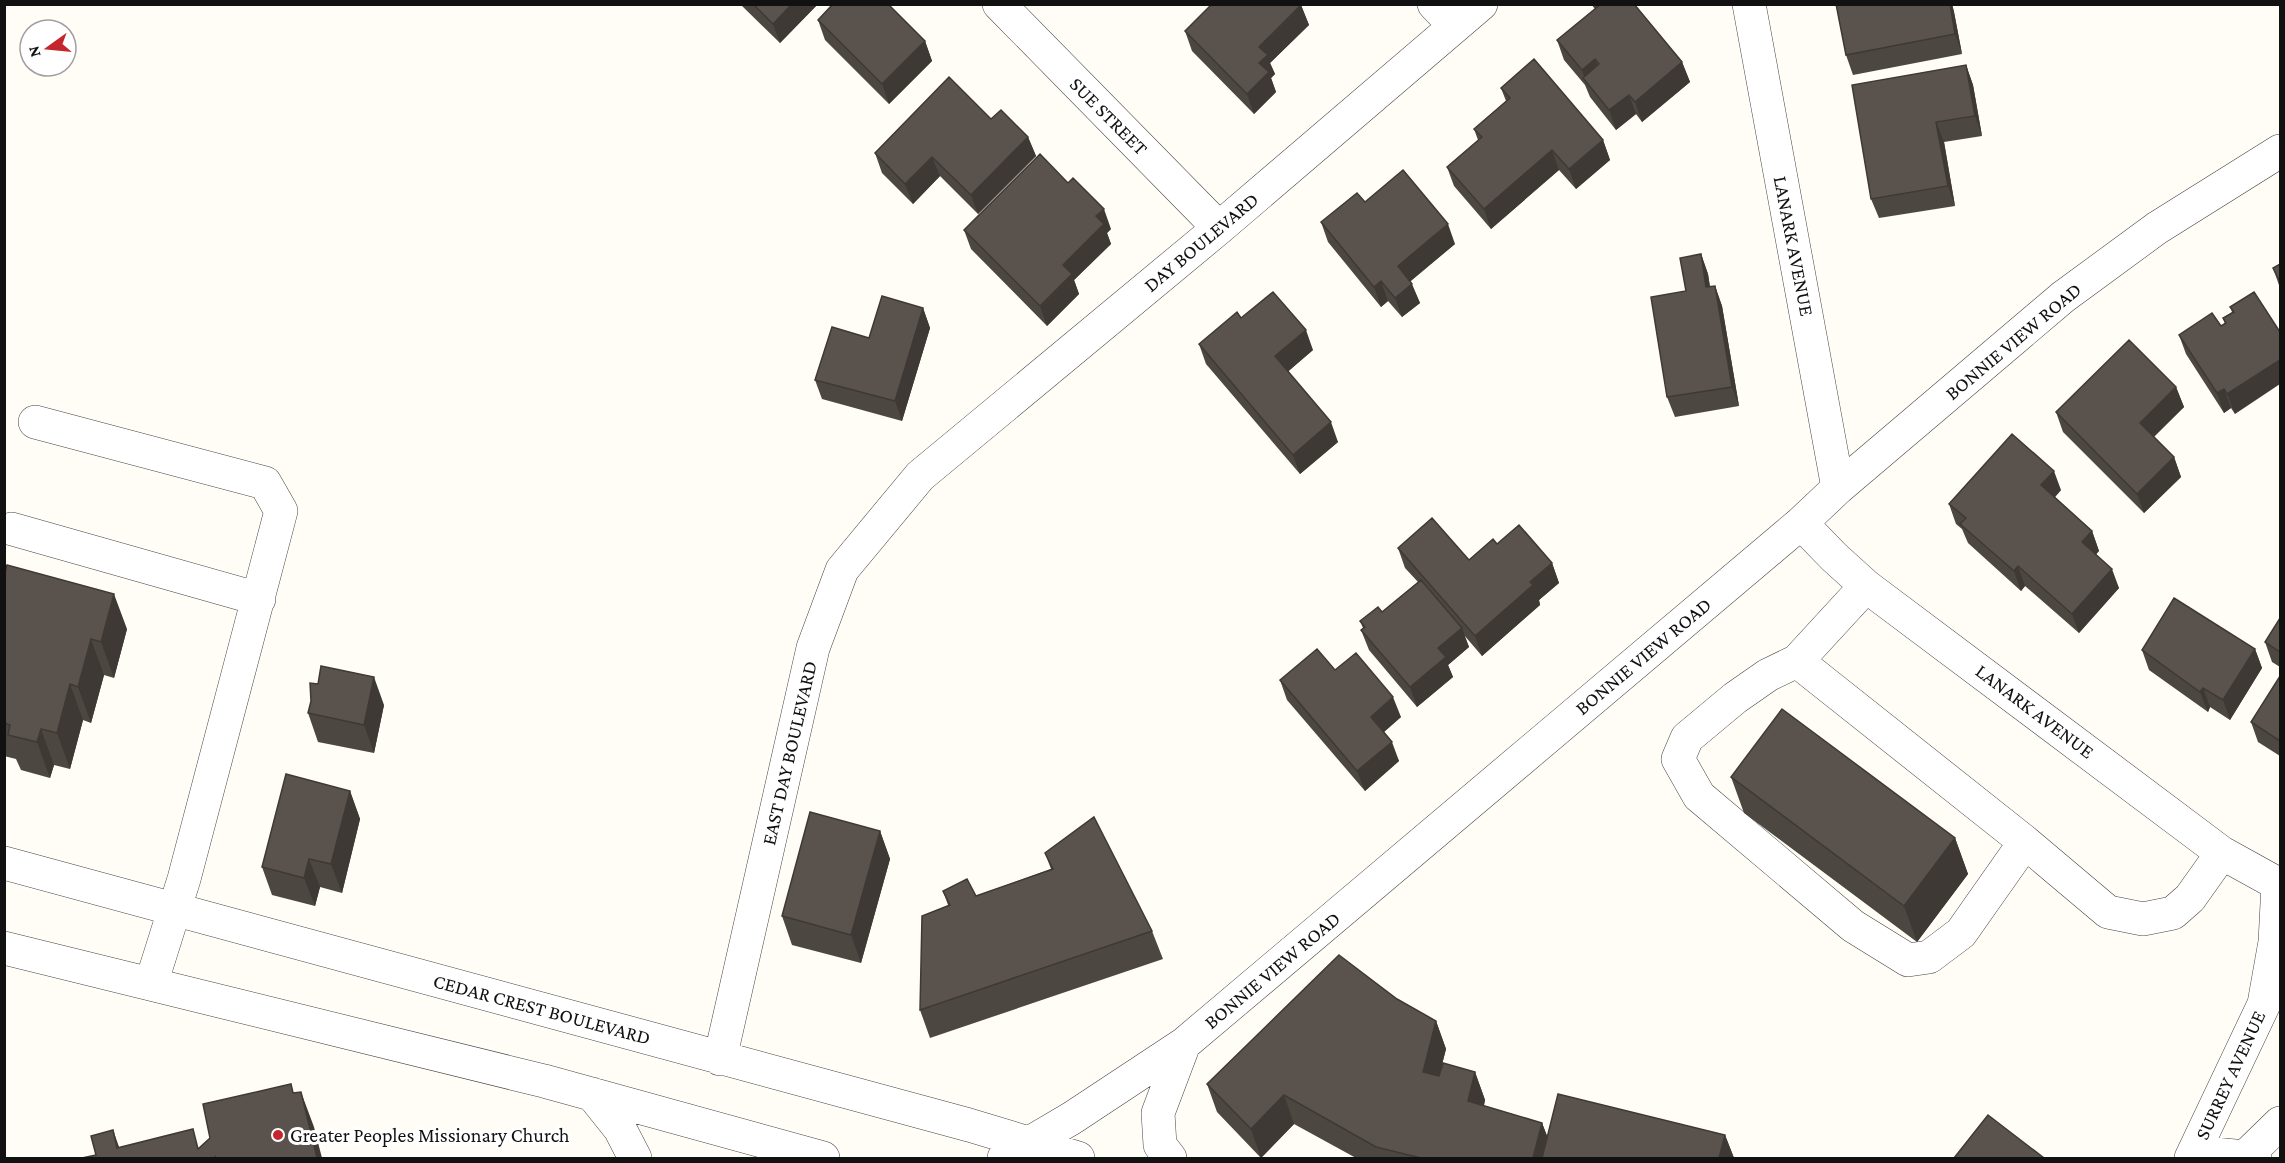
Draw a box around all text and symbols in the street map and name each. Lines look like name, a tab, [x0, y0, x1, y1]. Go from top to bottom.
north arrow	[18, 18, 78, 78]
text: N	[24, 44, 44, 59]
street label: SUE STREET	[1066, 73, 1152, 159]
street label: LANARK AVENUE	[1770, 174, 1818, 318]
street label: DAY BOULEVARD	[1139, 188, 1263, 296]
street label: BONNIE VIEW ROAD	[1941, 278, 2085, 404]
street label: BONNIE VIEW ROAD	[1571, 593, 1715, 719]
street label: EAST DAY BOULEVARD	[757, 659, 821, 847]
street label: LANARK AVENUE	[1972, 659, 2099, 763]
street label: BONNIE VIEW ROAD	[1200, 907, 1344, 1033]
street label: CEDAR CREST BOULEVARD	[431, 969, 653, 1049]
street label: SURREY AVENUE	[2191, 1007, 2270, 1143]
place label: Greater Peoples Missionary Church	[290, 1124, 570, 1147]
marker: Greater Peoples Missionary Church	[271, 1128, 285, 1142]

